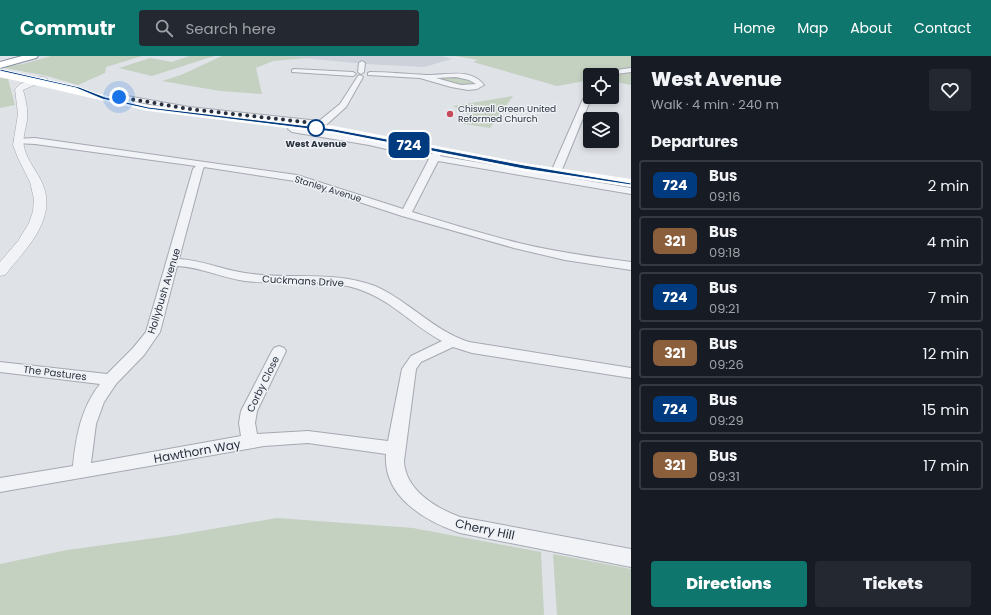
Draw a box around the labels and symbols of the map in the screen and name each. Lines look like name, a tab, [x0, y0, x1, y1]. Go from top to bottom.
your location	[109, 87, 129, 107]
place label: Chiswell Green United Reformed Church	[458, 103, 556, 125]
marker: Chiswell Green United Reformed Church	[445, 109, 455, 119]
marker: West Avenue	[307, 119, 325, 137]
line badge: 724	[386, 132, 432, 158]
place label: West Avenue	[285, 138, 347, 150]
street label: Stanley Avenue	[293, 173, 363, 205]
street label: Hollybush Avenue	[144, 246, 184, 336]
street label: Cuckmans Drive	[262, 271, 344, 291]
street label: Corby Close	[243, 353, 283, 415]
street label: The Pastures	[23, 362, 87, 384]
street label: Hawthorn Way	[152, 435, 242, 467]
street label: Cherry Hill	[454, 514, 516, 544]

